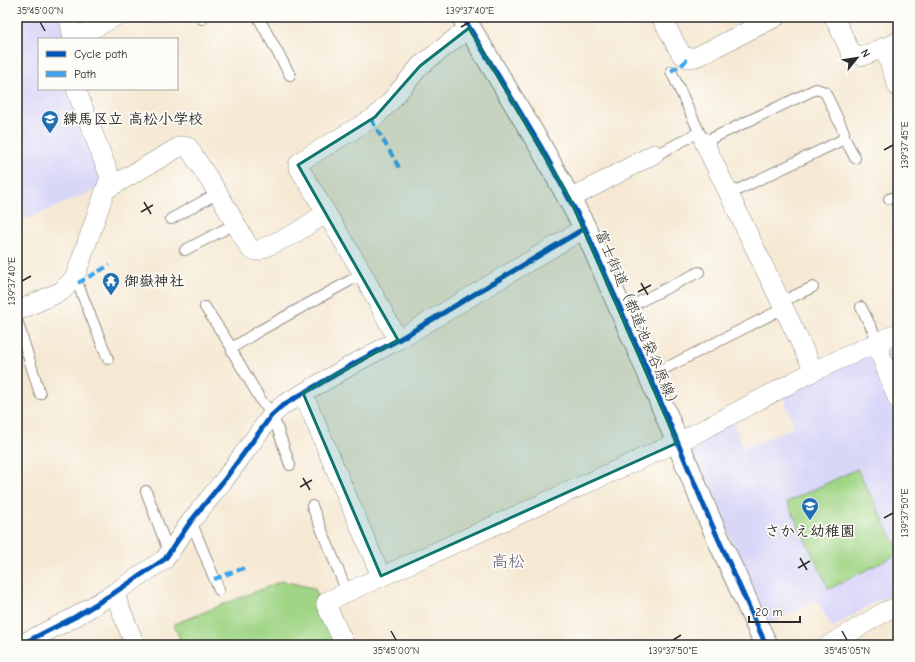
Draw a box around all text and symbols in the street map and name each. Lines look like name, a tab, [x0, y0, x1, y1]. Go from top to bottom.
text: 35°45'00"N	[17, 5, 63, 17]
text: 139°37'40"E	[446, 5, 494, 17]
legend	[38, 38, 178, 90]
north arrow	[837, 38, 877, 78]
text: Cycle path	[74, 47, 127, 61]
text: N	[858, 47, 873, 60]
text: Path	[74, 67, 96, 81]
school or university icon: 練馬区立 高松小学校	[40, 109, 60, 134]
place label: 練馬区立 高松小学校	[63, 110, 203, 128]
text: 139°37'45"E	[899, 121, 911, 169]
street label: 富士街道（都道池袋谷原線）	[592, 227, 684, 413]
text: 139°37'40"E	[6, 257, 18, 305]
temple icon: 御嶽神社	[101, 271, 121, 296]
place label: 御嶽神社	[124, 272, 184, 290]
text: 139°37'50"E	[899, 489, 911, 537]
school or university icon: さかえ幼稚園	[800, 496, 820, 521]
place label: さかえ幼稚園	[765, 522, 855, 540]
district label: 高松	[491, 552, 525, 571]
scale bar	[749, 598, 800, 624]
text: 20 m	[755, 605, 783, 619]
text: 35°45'00"N	[373, 645, 419, 657]
text: 139°37'50"E	[649, 645, 697, 657]
text: 35°45'05"N	[824, 645, 870, 657]

